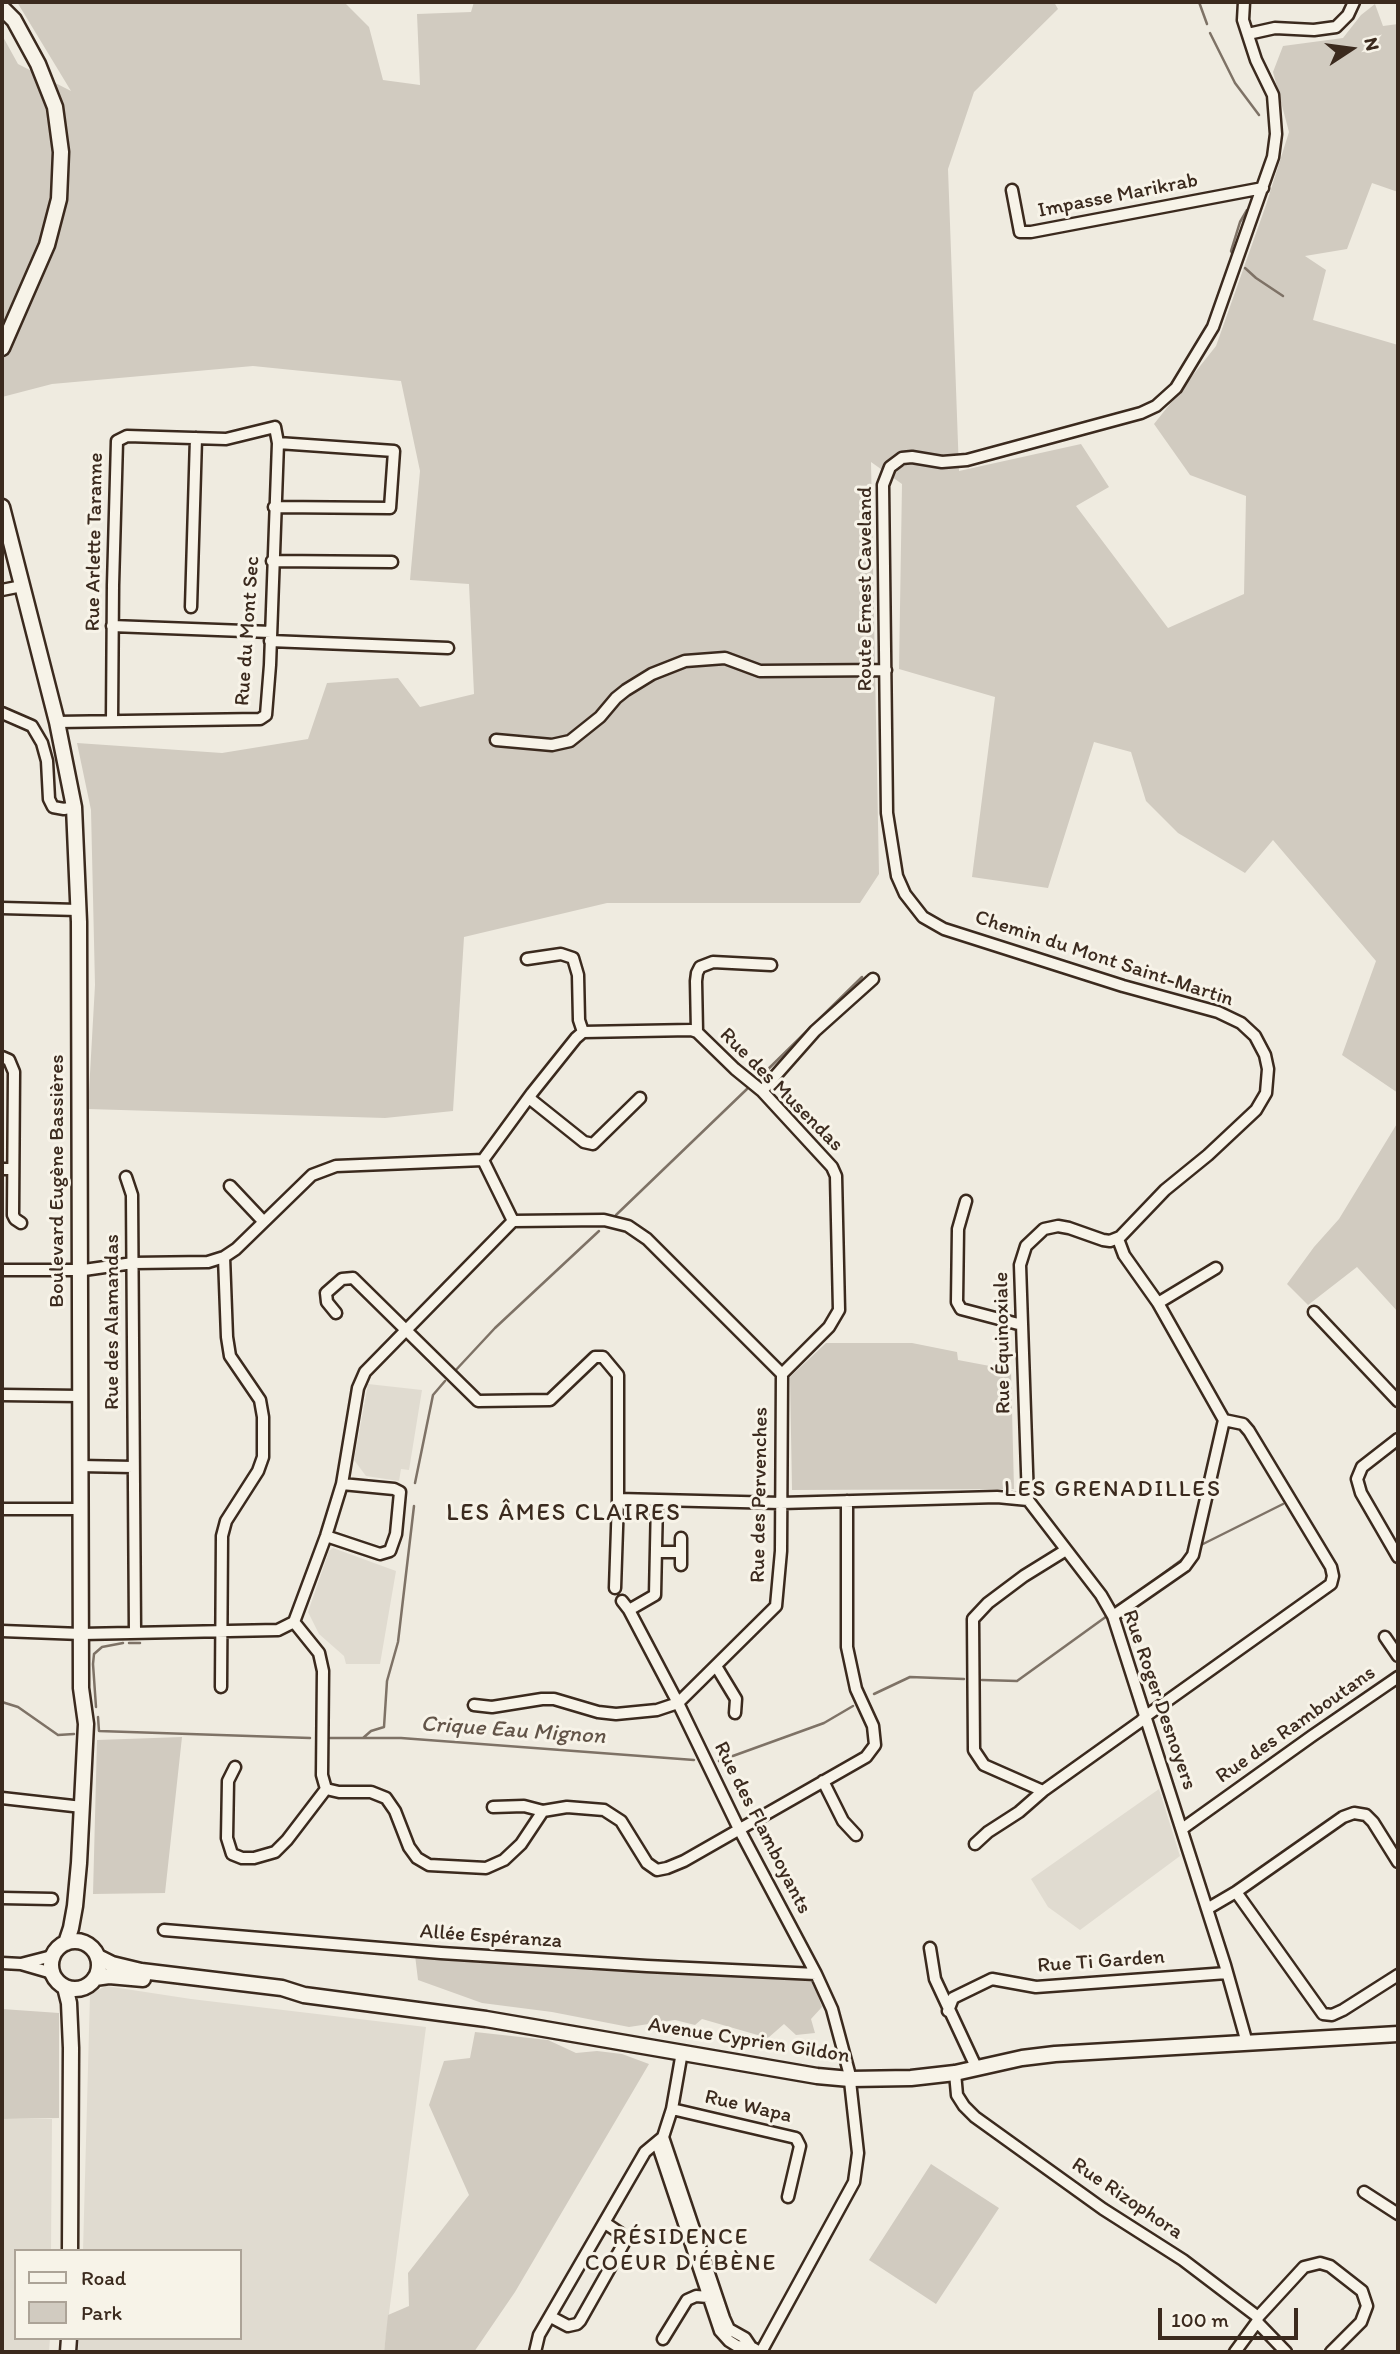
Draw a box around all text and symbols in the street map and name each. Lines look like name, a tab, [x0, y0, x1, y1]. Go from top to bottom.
north arrow	[1316, 14, 1386, 84]
text: N	[1359, 35, 1385, 53]
street label: Impasse Marikrab	[1036, 168, 1200, 224]
street label: Rue Arlette Taranne	[81, 452, 109, 632]
street label: Route Ernest Caveland	[853, 486, 879, 692]
street label: Rue du Mont Sec	[230, 555, 266, 707]
street label: Chemin du Mont Saint-Martin	[972, 905, 1236, 1013]
street label: Rue des Musendas	[714, 1023, 848, 1157]
street label: Boulevard Eugène Bassières	[45, 1054, 71, 1308]
street label: Rue des Alamandas	[100, 1234, 126, 1410]
street label: Rue Équinoxiale	[989, 1272, 1017, 1414]
street label: Rue des Pervenches	[746, 1407, 774, 1583]
district label: LES GRENADILLES	[1006, 1476, 1220, 1504]
district label: LES ÂMES CLAIRES	[449, 1500, 679, 1528]
street label: Rue Roger Desnoyers	[1116, 1607, 1202, 1793]
street label: Rue des Ramboutans	[1211, 1660, 1381, 1790]
water label: Crique Eau Mignon	[420, 1711, 606, 1751]
street label: Rue des Flamboyants	[708, 1738, 816, 1918]
street label: Allée Espéranza	[419, 1919, 563, 1955]
street label: Rue Ti Garden	[1036, 1945, 1166, 1979]
street label: Avenue Cyprien Gildon	[646, 2013, 852, 2069]
street label: Rue Wapa	[702, 2085, 794, 2129]
street label: Rue Rizophora	[1067, 2153, 1187, 2245]
district label: RÉSIDENCE COEUR D'ÉBÈNE	[586, 2224, 776, 2278]
legend	[14, 2249, 242, 2340]
text: Road	[81, 2265, 126, 2290]
scale bar	[1162, 2294, 1302, 2338]
text: Park	[81, 2300, 122, 2325]
text: 100 m	[1171, 2307, 1229, 2332]

